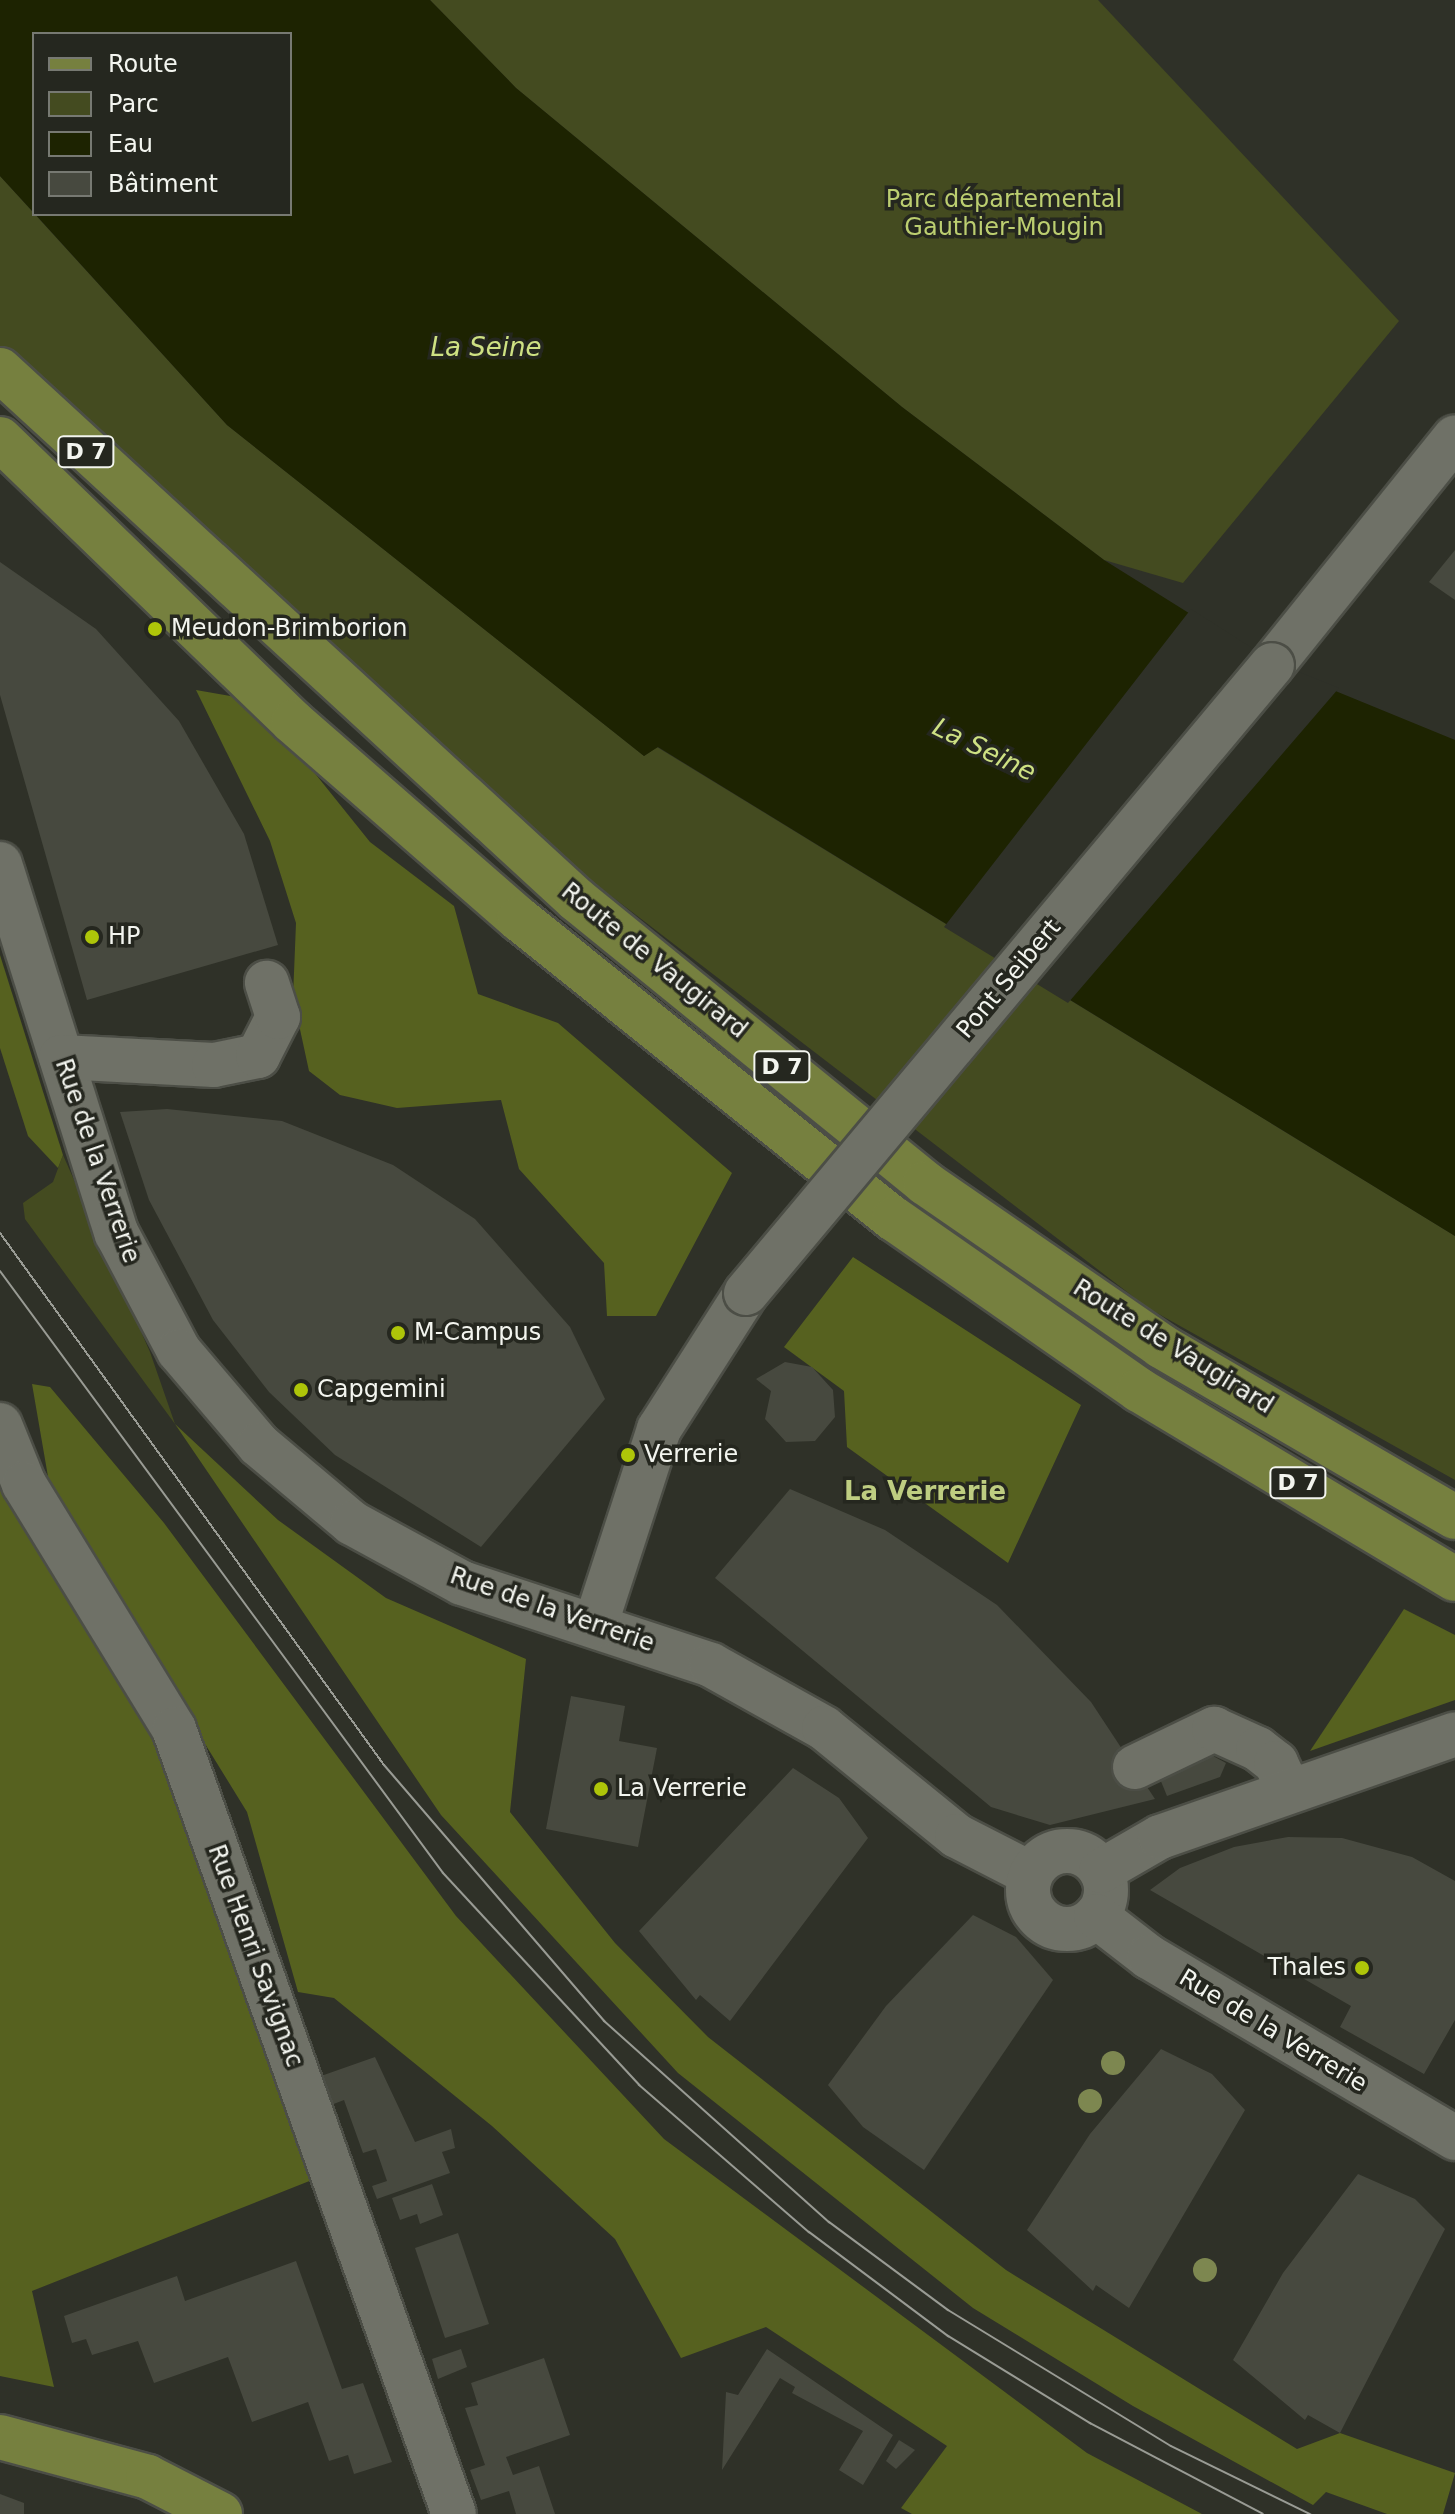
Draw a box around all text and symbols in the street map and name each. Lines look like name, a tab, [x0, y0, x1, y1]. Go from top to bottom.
legend	[32, 32, 292, 216]
text: Route	[108, 50, 178, 78]
text: Parc	[108, 90, 159, 118]
text: Eau	[108, 130, 153, 158]
text: Bâtiment	[108, 170, 218, 198]
park label: Parc départemental Gauthier-Mougin	[886, 186, 1122, 242]
water label: La Seine	[431, 332, 541, 364]
road number: D 7	[56, 434, 116, 470]
place label: Meudon-Brimborion	[171, 615, 407, 643]
marker: Meudon-Brimborion	[146, 620, 164, 638]
water label: La Seine	[927, 712, 1041, 788]
street label: Route de Vaugirard	[555, 877, 753, 1045]
street label: Pont Seibert	[951, 914, 1067, 1044]
place label: HP	[108, 923, 141, 951]
marker: HP	[83, 928, 101, 946]
road number: D 7	[752, 1049, 812, 1085]
street label: Rue de la Verrerie	[49, 1055, 145, 1267]
street label: Route de Vaugirard	[1068, 1274, 1278, 1420]
place label: M-Campus	[414, 1319, 541, 1347]
marker: M-Campus	[389, 1324, 407, 1342]
place label: Capgemini	[317, 1376, 446, 1404]
marker: Capgemini	[292, 1381, 310, 1399]
place label: Verrerie	[644, 1441, 738, 1469]
marker: Verrerie	[619, 1446, 637, 1464]
road number: D 7	[1268, 1465, 1328, 1501]
district label: La Verrerie	[844, 1476, 1006, 1508]
street label: Rue de la Verrerie	[446, 1562, 658, 1658]
place label: La Verrerie	[617, 1775, 747, 1803]
marker: La Verrerie	[592, 1780, 610, 1798]
street label: Rue Henri Savignac	[201, 1841, 309, 2071]
place label: Thales	[1267, 1954, 1346, 1982]
marker: Thales	[1353, 1959, 1371, 1977]
street label: Rue de la Verrerie	[1174, 1964, 1372, 2098]

